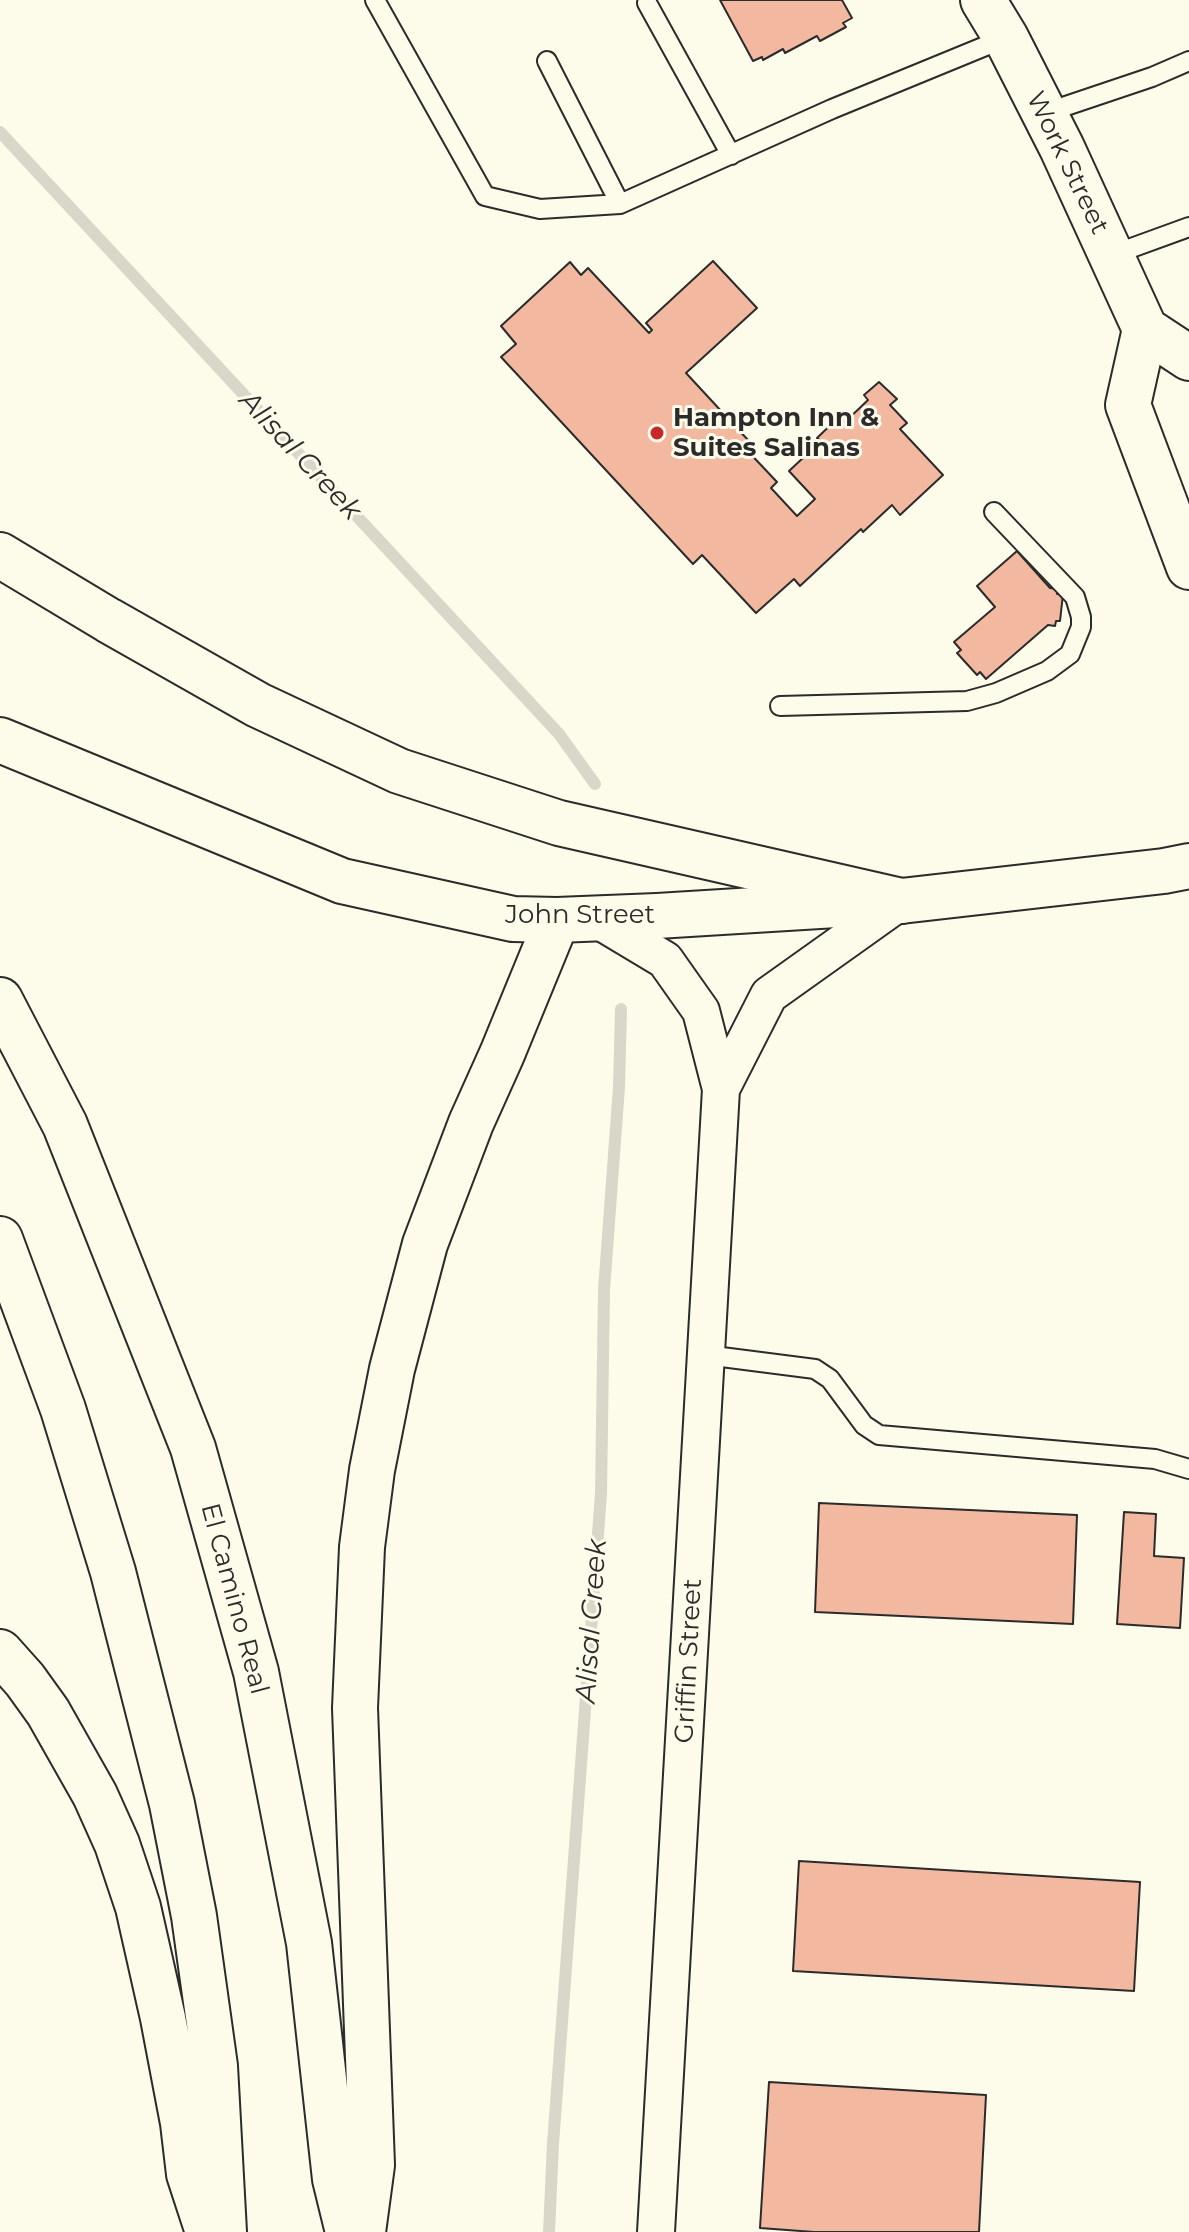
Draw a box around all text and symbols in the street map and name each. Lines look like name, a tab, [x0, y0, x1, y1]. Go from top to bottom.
street label: Work Street	[1019, 87, 1115, 239]
water label: Alisal Creek	[232, 385, 368, 527]
place label: Hampton Inn & Suites Salinas	[673, 402, 879, 464]
marker: Hampton Inn & Suites Salinas	[648, 424, 666, 442]
street label: John Street	[505, 899, 655, 931]
street label: El Camino Real	[194, 1500, 274, 1698]
water label: Alisal Creek	[570, 1538, 614, 1704]
street label: Griffin Street	[669, 1578, 709, 1744]

